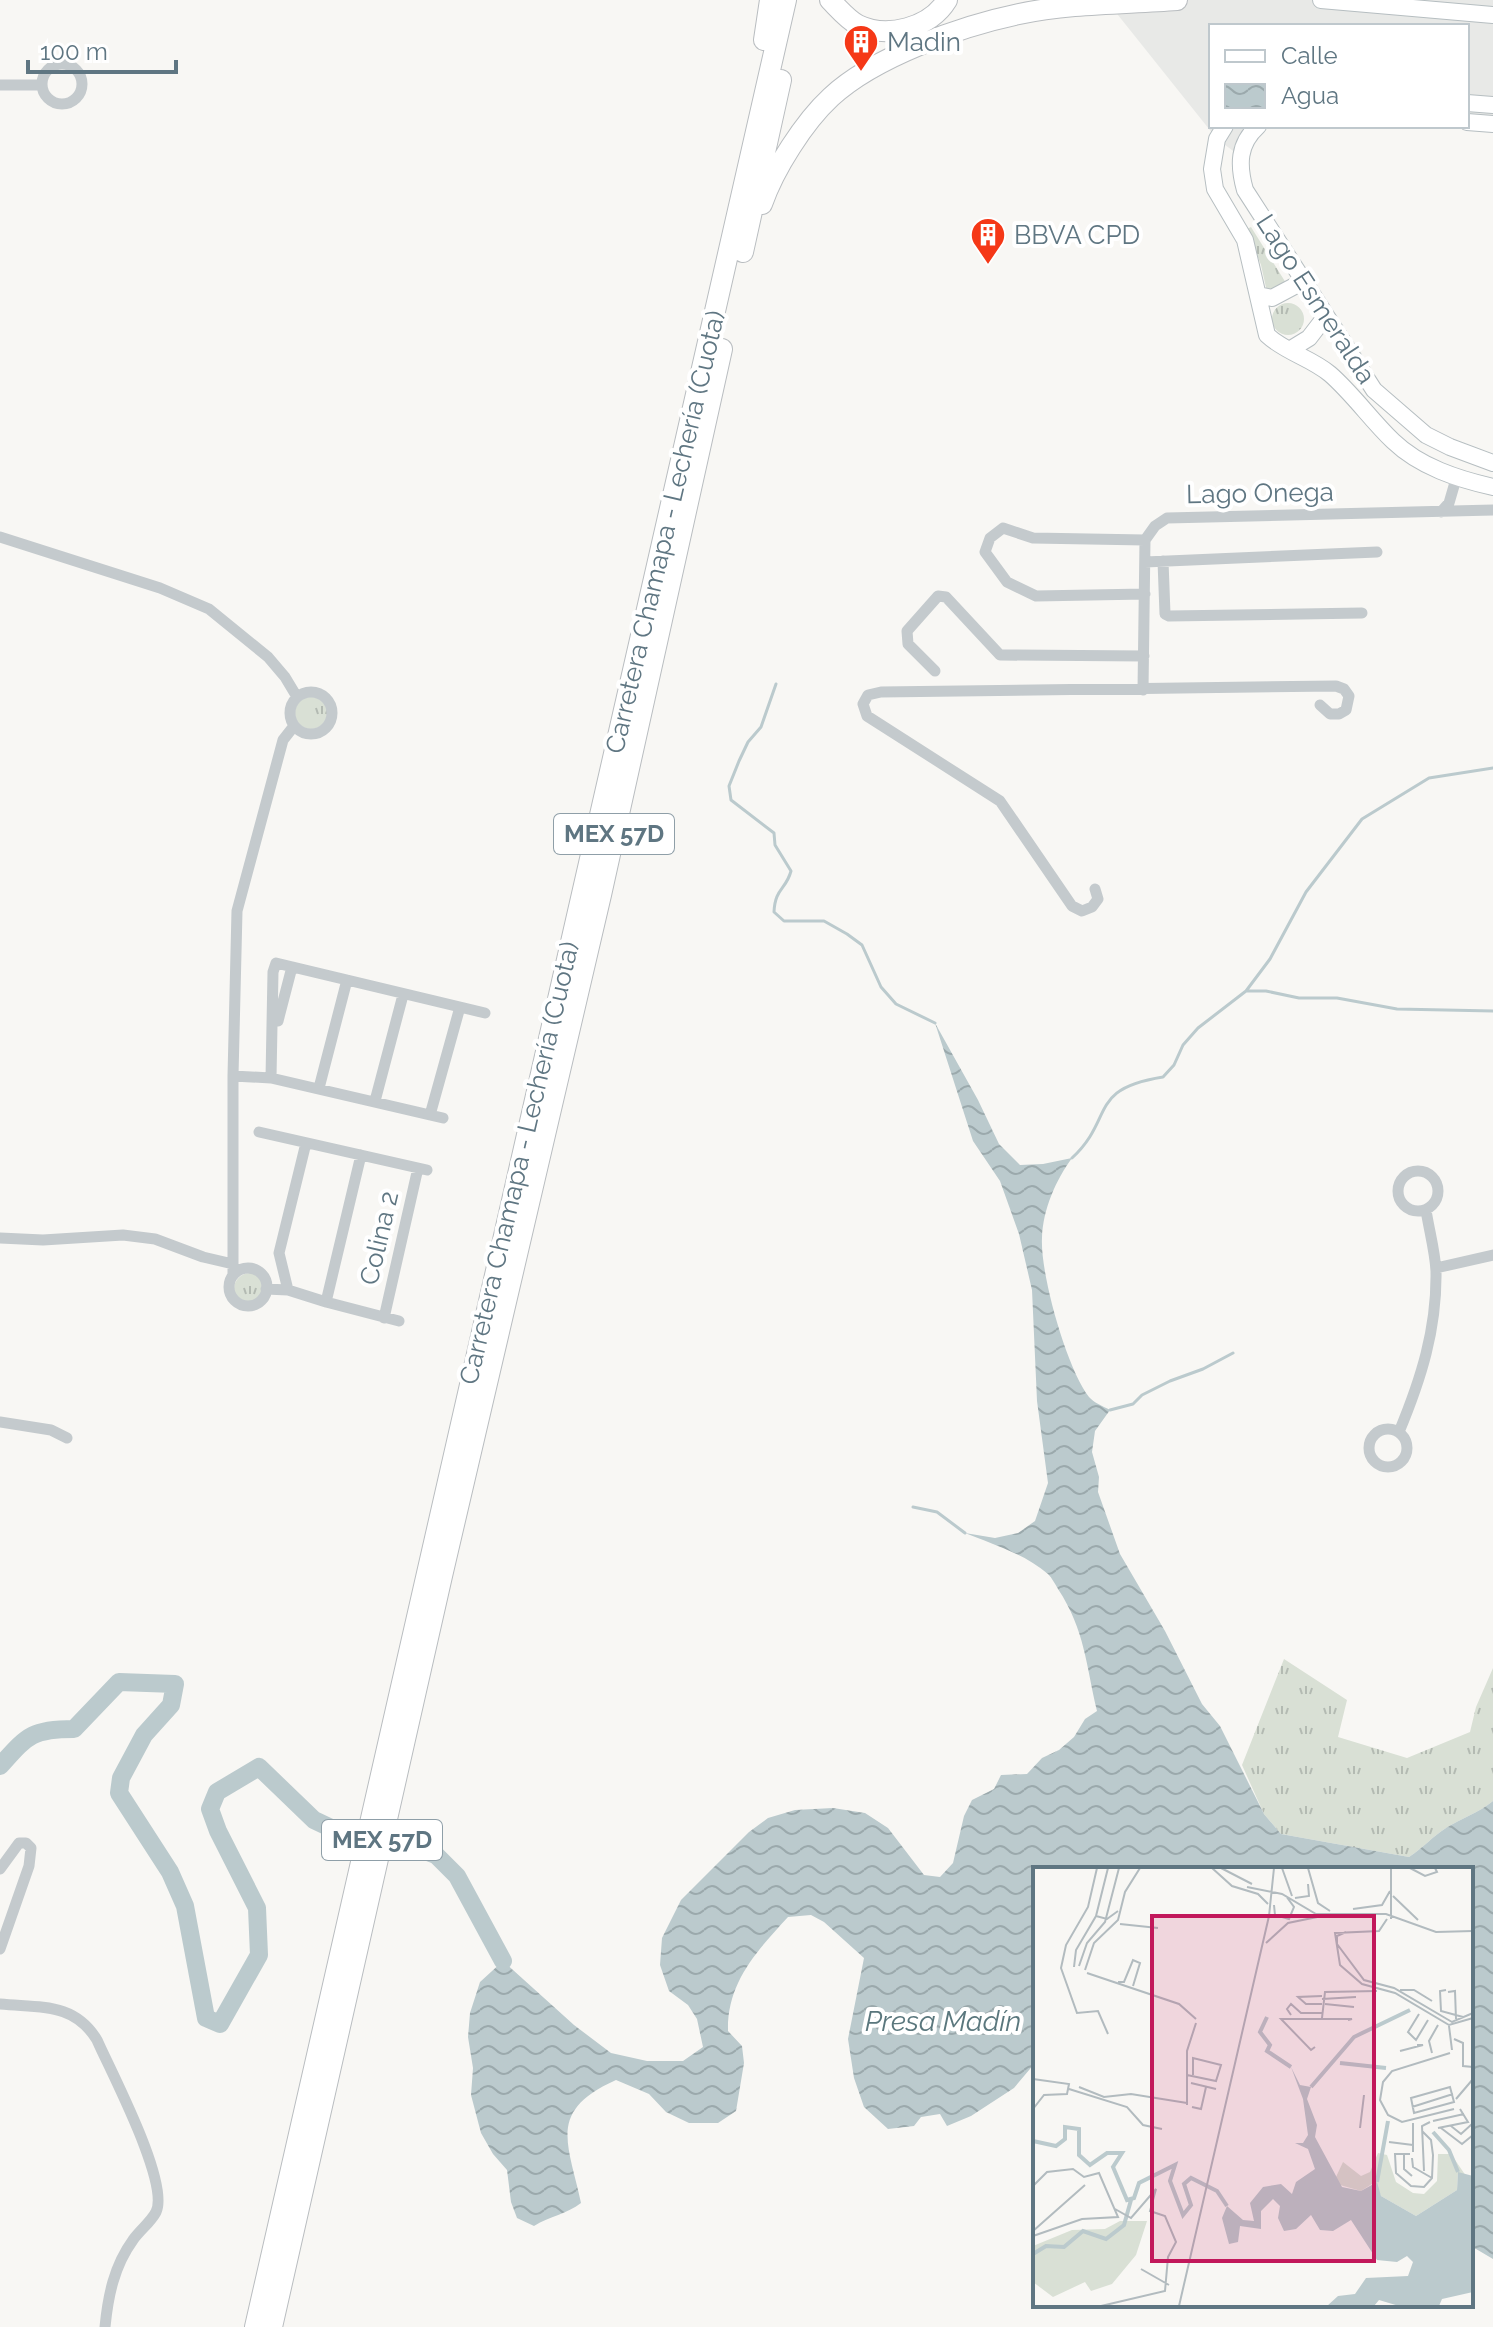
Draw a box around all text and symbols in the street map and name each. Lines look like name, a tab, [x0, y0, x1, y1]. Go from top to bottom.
building icon: Madin	[842, 23, 880, 73]
scale bar	[28, 24, 176, 74]
legend	[1209, 24, 1469, 128]
place label: Madin	[887, 27, 961, 57]
text: 100 m	[40, 37, 108, 66]
text: Calle	[1281, 41, 1338, 70]
text: Agua	[1281, 81, 1339, 110]
street label: Lago Esmeralda	[1250, 209, 1382, 389]
building icon: BBVA CPD	[969, 216, 1007, 266]
place label: BBVA CPD	[1014, 220, 1140, 250]
street label: Carretera Chamapa - Lechería (Cuota)	[599, 308, 731, 756]
street label: Lago Onega	[1186, 477, 1334, 509]
road number: MEX 57D	[554, 814, 674, 854]
street label: Carretera Chamapa - Lechería (Cuota)	[453, 939, 585, 1387]
street label: Colina 2	[354, 1188, 404, 1288]
road number: MEX 57D	[322, 1820, 442, 1860]
inset map	[1033, 1867, 1473, 2307]
water label: Presa Madín	[865, 2005, 1021, 2038]

